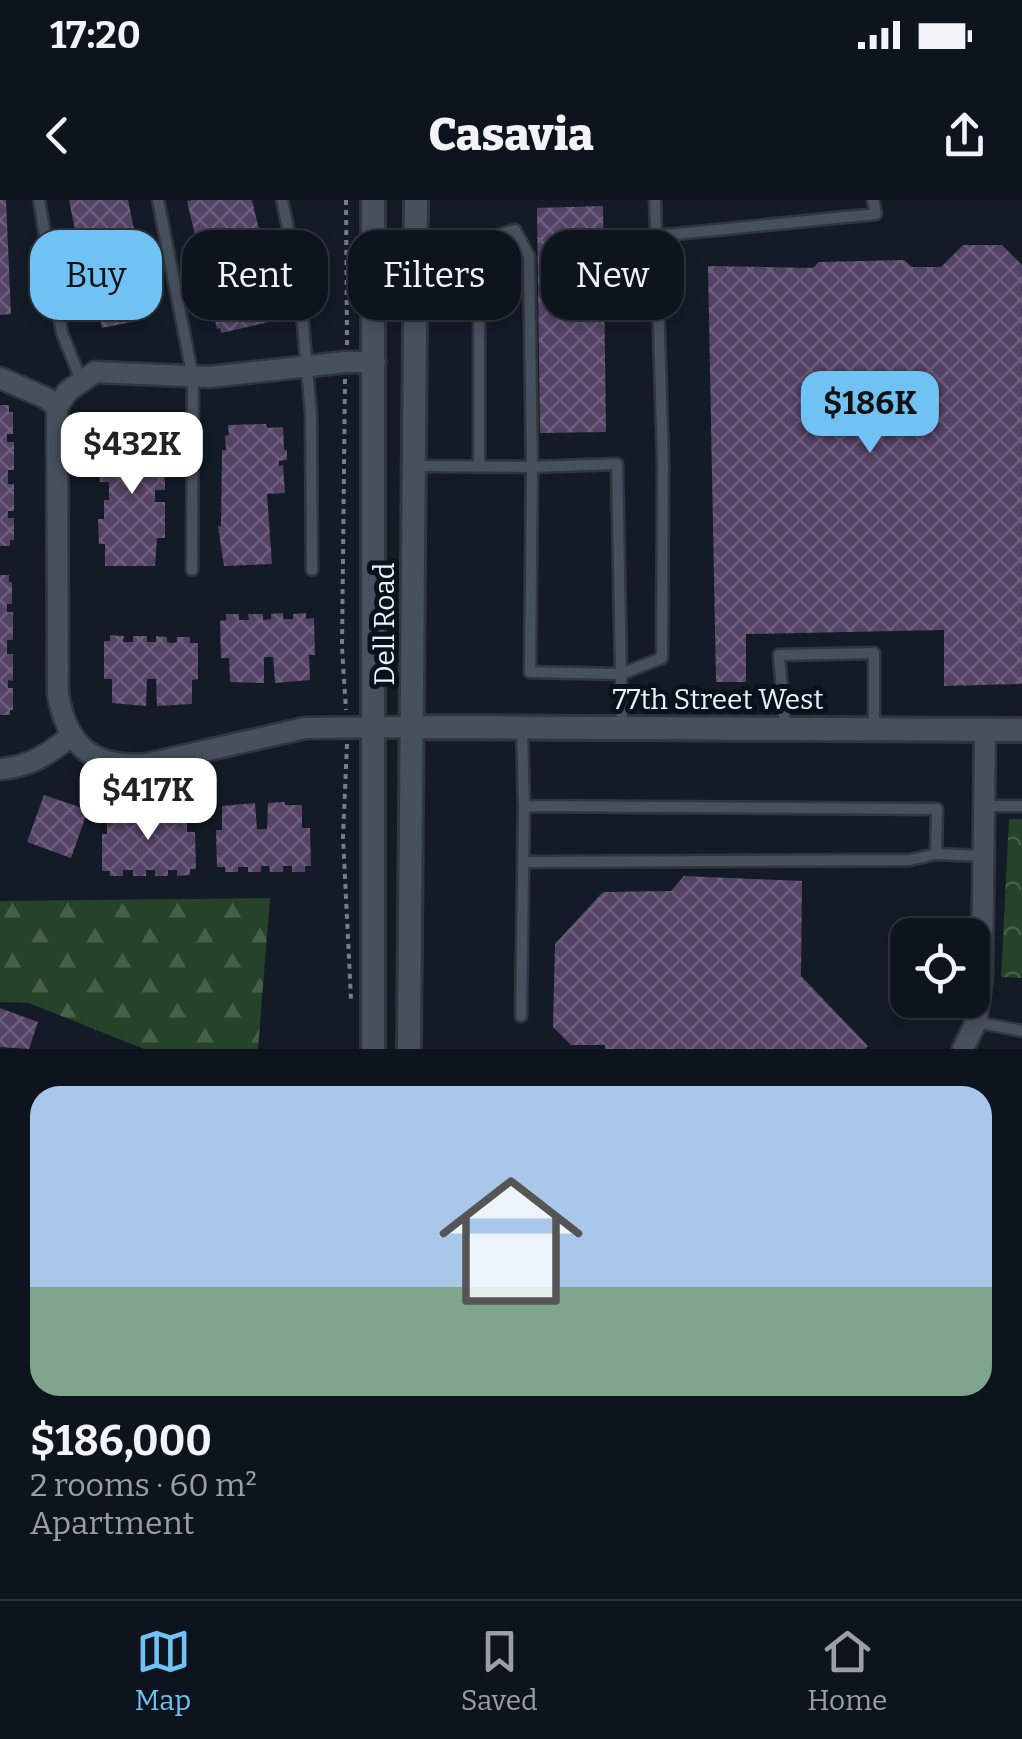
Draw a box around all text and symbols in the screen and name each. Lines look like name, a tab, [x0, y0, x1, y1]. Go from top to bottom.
text: 17:20	[50, 12, 141, 58]
icon: back	[30, 108, 85, 163]
text: Casavia	[428, 108, 594, 162]
icon: share	[937, 108, 992, 163]
chip: Buy	[30, 230, 162, 320]
chip: Rent	[182, 230, 328, 320]
chip: Filters	[348, 230, 521, 320]
chip: New	[541, 230, 684, 320]
pin: $186K	[800, 371, 940, 456]
text: $186K	[823, 384, 917, 422]
pin: $432K	[62, 412, 202, 497]
text: $432K	[83, 425, 181, 463]
street label: Dell Road	[368, 563, 401, 685]
street label: 77th Street West	[612, 683, 824, 716]
pin: $417K	[78, 758, 218, 843]
text: $417K	[102, 771, 194, 809]
map controls	[890, 918, 990, 1018]
button: locate	[890, 918, 990, 1018]
icon: home	[421, 1151, 601, 1331]
text: $186,000	[30, 1416, 212, 1466]
text: 2 rooms · 60 m²	[30, 1466, 257, 1504]
text: Apartment	[30, 1504, 194, 1542]
tab: Map	[135, 1624, 191, 1717]
tab: Saved	[461, 1624, 538, 1717]
tab: Home	[807, 1624, 887, 1717]

